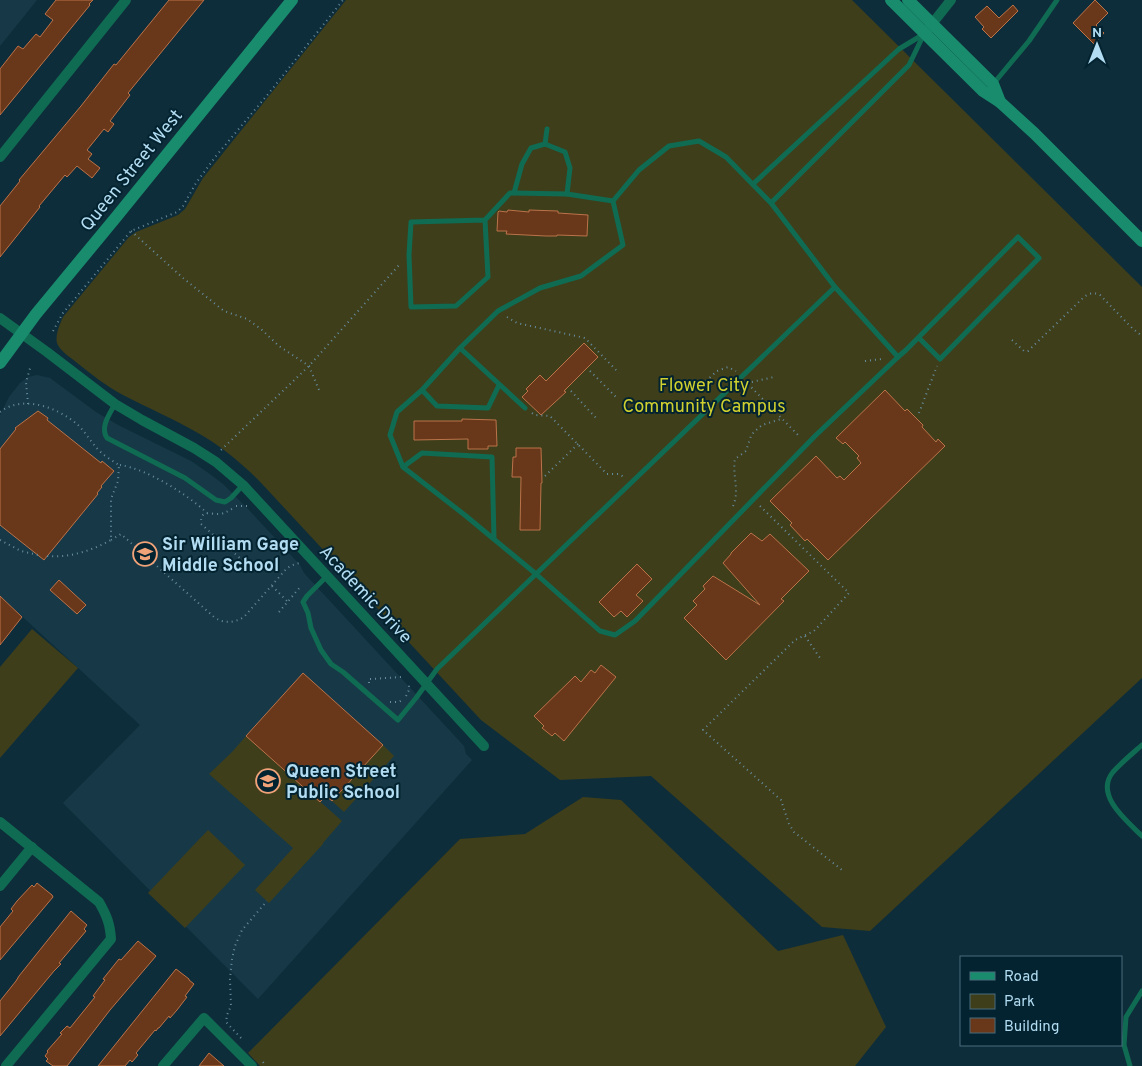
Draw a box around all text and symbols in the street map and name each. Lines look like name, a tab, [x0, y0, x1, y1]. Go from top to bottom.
north arrow	[1072, 20, 1122, 70]
text: N	[1092, 25, 1102, 42]
street label: Queen Street West	[76, 105, 188, 237]
park label: Flower City Community Campus	[622, 375, 786, 419]
place label: Sir William Gage Middle School	[162, 534, 299, 578]
school or university icon: Sir William Gage Middle School	[132, 541, 158, 567]
street label: Academic Drive	[313, 541, 416, 649]
place label: Queen Street Public School	[286, 761, 400, 805]
school or university icon: Queen Street Public School	[255, 768, 281, 794]
legend	[960, 956, 1122, 1046]
text: Road	[1004, 968, 1039, 987]
text: Park	[1004, 993, 1035, 1012]
text: Building	[1004, 1018, 1059, 1037]

